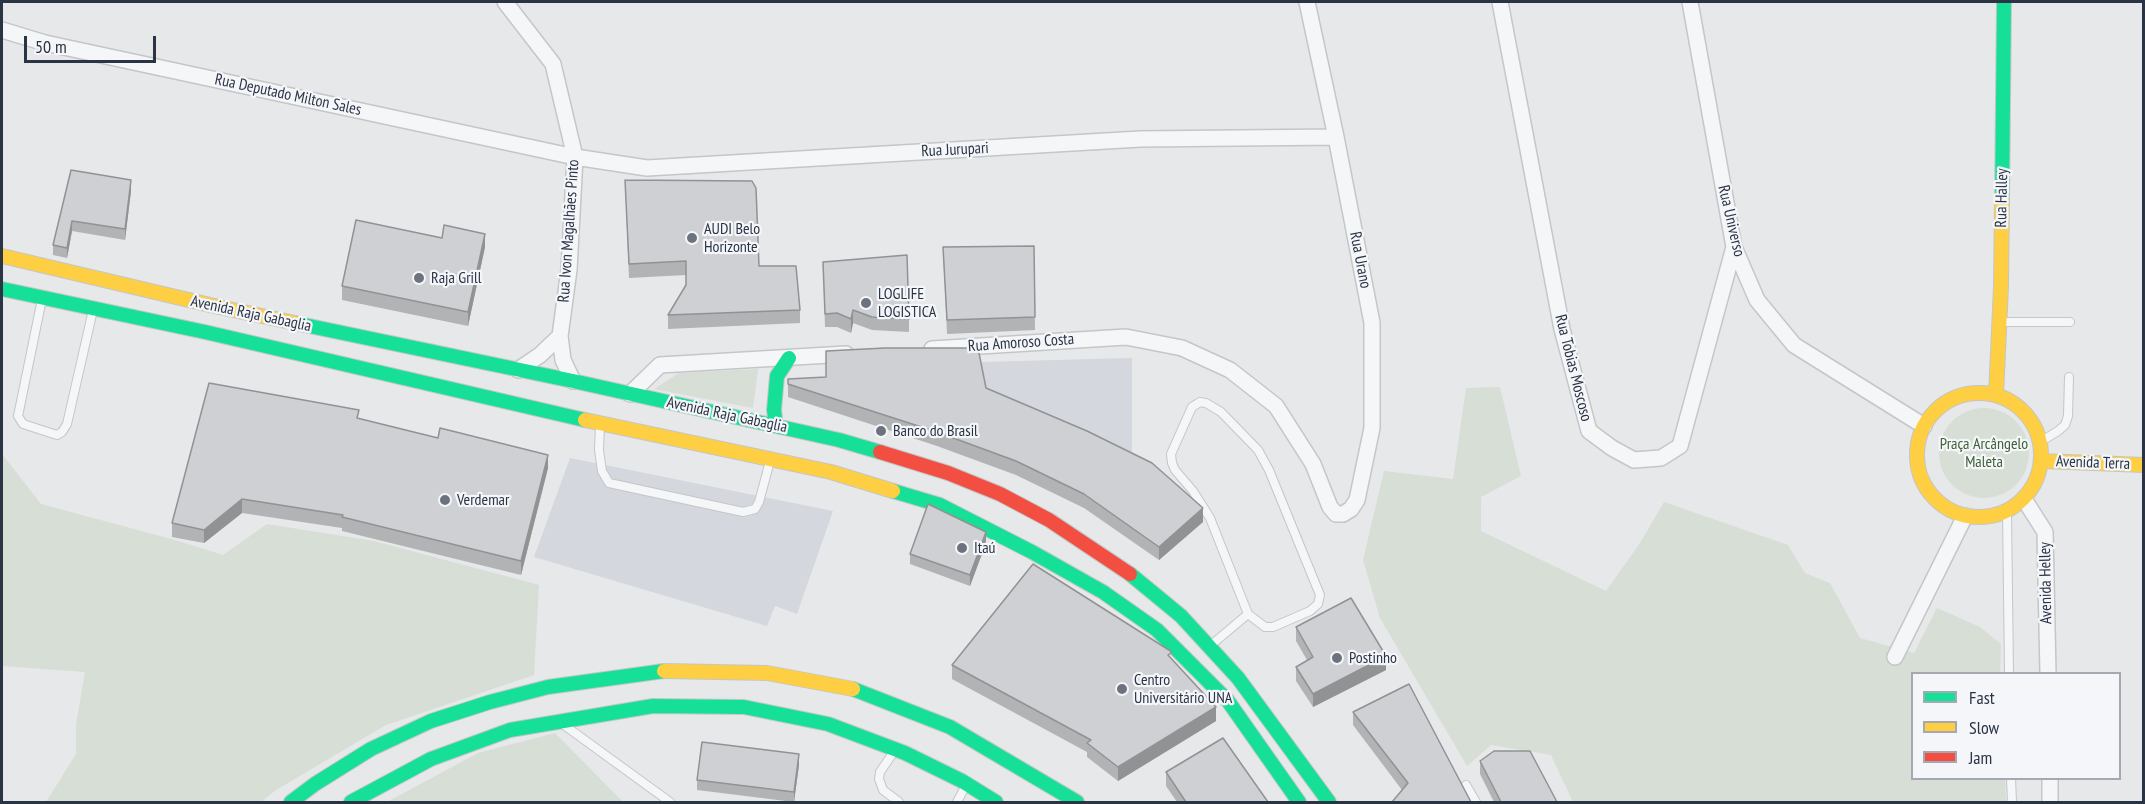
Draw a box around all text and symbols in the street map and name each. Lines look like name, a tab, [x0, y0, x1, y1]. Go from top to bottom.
scale bar	[27, 24, 159, 62]
text: 50 m	[35, 35, 67, 58]
street label: Rua Deputado Milton Sales	[213, 70, 363, 120]
street label: Rua Jurupari	[921, 139, 989, 161]
street label: Rua Ivon Magalhães Pinto	[554, 159, 584, 303]
street label: Rua Halley	[1992, 168, 2012, 228]
street label: Rua Universo	[1713, 183, 1749, 259]
place label: AUDI Belo Horizonte	[704, 219, 760, 257]
street label: Rua Urano	[1345, 230, 1375, 290]
marker: AUDI Belo Horizonte	[685, 231, 699, 245]
place label: Raja Grill	[431, 268, 481, 288]
marker: Raja Grill	[412, 271, 426, 285]
place label: LOGLIFE LOGISTICA	[878, 284, 936, 322]
street label: Avenida Raja Gabaglia	[189, 292, 313, 336]
marker: LOGLIFE LOGISTICA	[859, 296, 873, 310]
street label: Rua Tobias Moscoso	[1550, 312, 1596, 424]
street label: Rua Amoroso Costa	[967, 330, 1075, 356]
street label: Avenida Raja Gabaglia	[665, 393, 789, 437]
place label: Banco do Brasil	[893, 421, 978, 441]
marker: Banco do Brasil	[874, 424, 888, 438]
park label: Praça Arcângelo Maleta	[1940, 434, 2028, 472]
street label: Avenida Terra	[2055, 452, 2131, 474]
place label: Verdemar	[457, 490, 509, 510]
marker: Verdemar	[438, 493, 452, 507]
place label: Itaú	[974, 538, 995, 558]
marker: Itaú	[955, 541, 969, 555]
street label: Avenida Helley	[2036, 542, 2056, 624]
place label: Postinho	[1349, 648, 1397, 668]
marker: Postinho	[1330, 651, 1344, 665]
place label: Centro Universitário UNA	[1134, 670, 1232, 708]
legend	[1911, 672, 2121, 780]
marker: Centro Universitário UNA	[1115, 682, 1129, 696]
text: Fast	[1969, 686, 1995, 709]
text: Slow	[1969, 716, 1999, 739]
text: Jam	[1969, 746, 1992, 769]

